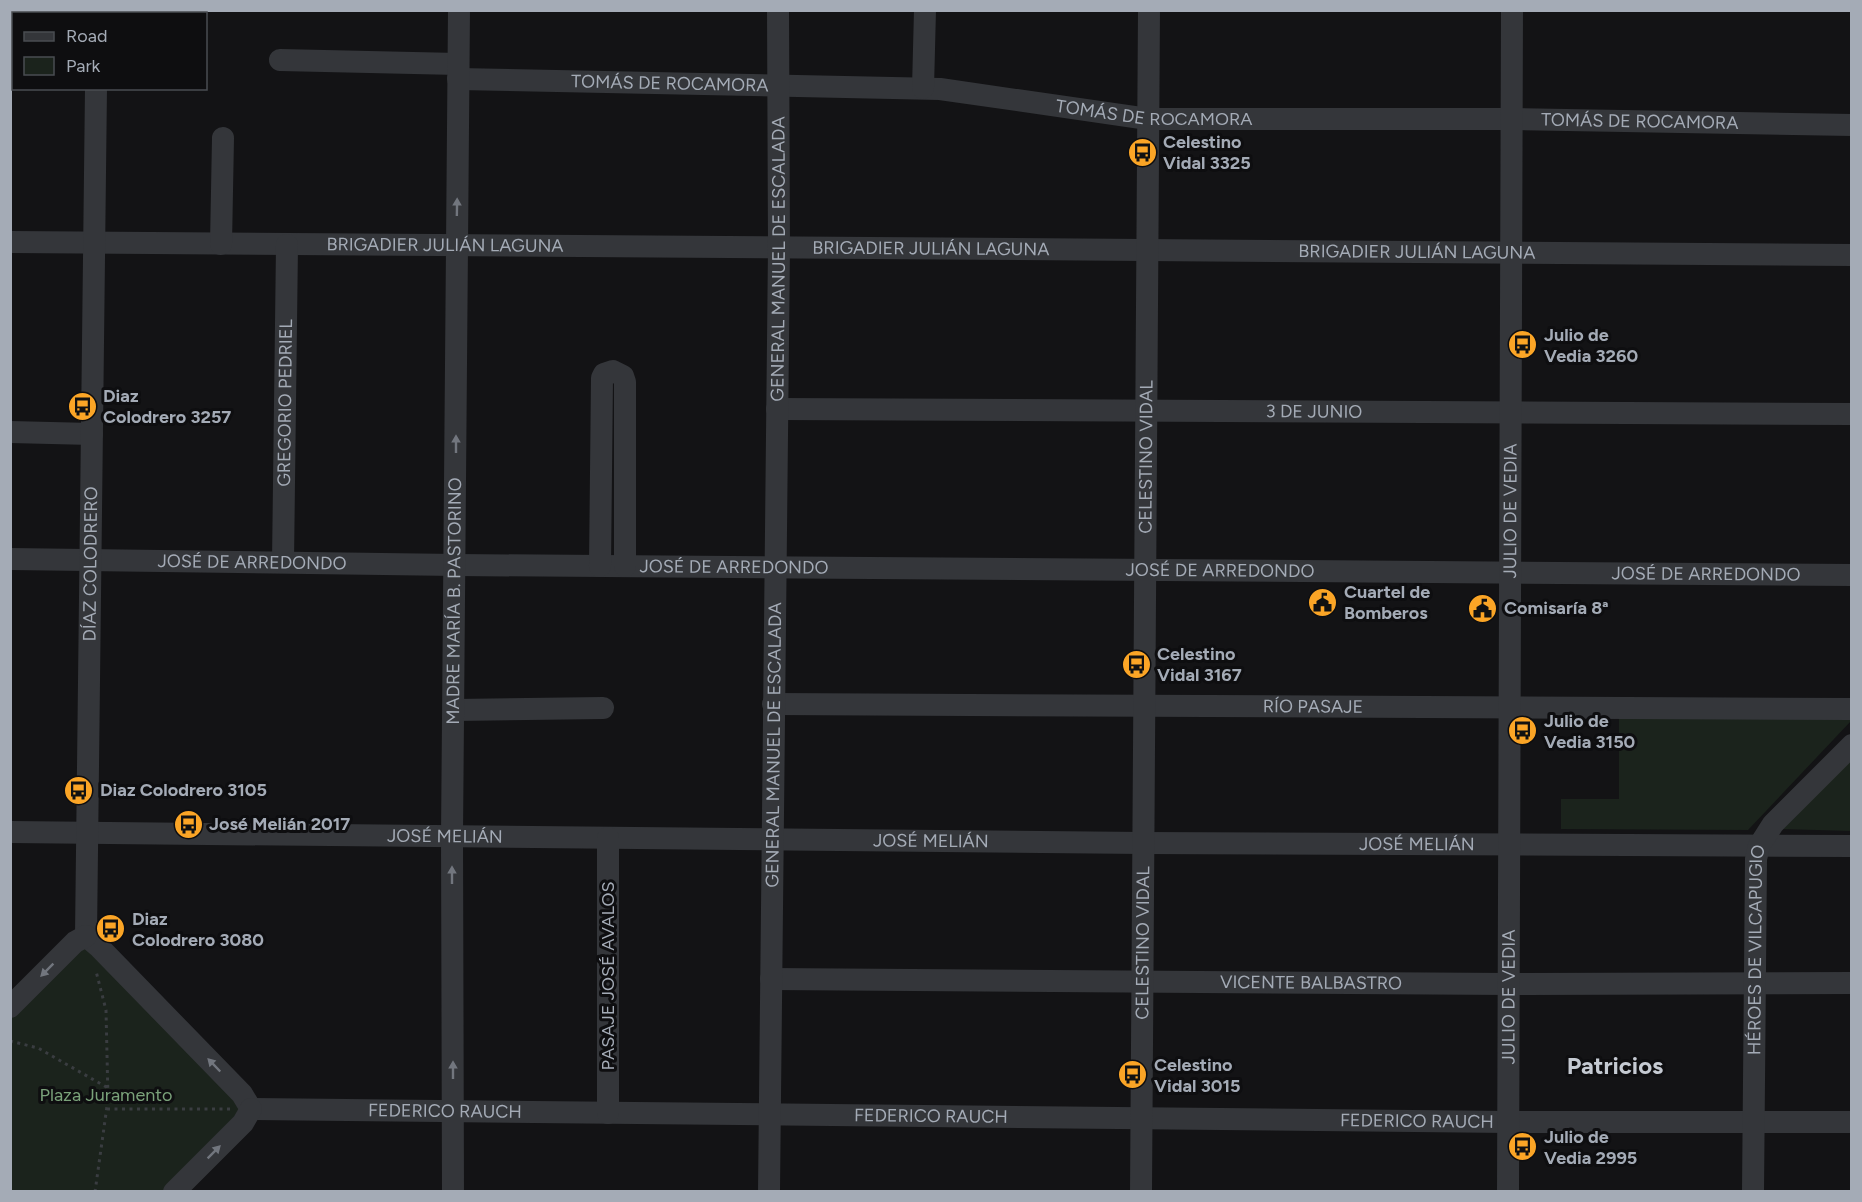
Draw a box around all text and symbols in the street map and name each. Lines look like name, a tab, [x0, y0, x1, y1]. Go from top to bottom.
legend	[12, 12, 207, 90]
text: Road	[66, 25, 107, 47]
text: Park	[66, 55, 101, 77]
street label: TOMÁS DE ROCAMORA	[571, 70, 769, 96]
street label: TOMÁS DE ROCAMORA	[1054, 95, 1252, 130]
street label: TOMÁS DE ROCAMORA	[1541, 108, 1739, 134]
street label: GENERAL MANUEL DE ESCALADA	[766, 116, 790, 402]
place label: Celestino Vidal 3325	[1163, 131, 1251, 174]
bus stop icon: Celestino Vidal 3325	[1126, 136, 1158, 168]
one-way arrow	[452, 197, 462, 216]
street label: BRIGADIER JULIÁN LAGUNA	[326, 233, 564, 257]
street label: BRIGADIER JULIÁN LAGUNA	[812, 237, 1050, 260]
street label: BRIGADIER JULIÁN LAGUNA	[1298, 240, 1536, 264]
street label: GREGORIO PEDRIEL	[273, 318, 297, 487]
place label: Julio de Vedia 3260	[1544, 324, 1638, 367]
bus stop icon: Julio de Vedia 3260	[1507, 329, 1539, 361]
street label: CELESTINO VIDAL	[1134, 380, 1157, 534]
place label: Diaz Colodrero 3257	[103, 385, 231, 428]
bus stop icon: Diaz Colodrero 3257	[66, 390, 98, 422]
street label: 3 DE JUNIO	[1266, 400, 1362, 423]
one-way arrow	[451, 434, 461, 453]
street label: JULIO DE VEDIA	[1499, 444, 1522, 578]
street label: MADRE MARÍA B. PASTORINO	[442, 477, 466, 725]
street label: DÍAZ COLODRERO	[78, 486, 102, 642]
street label: JOSÉ DE ARREDONDO	[157, 550, 347, 575]
street label: JOSÉ DE ARREDONDO	[639, 555, 829, 579]
street label: JOSÉ DE ARREDONDO	[1125, 559, 1315, 582]
street label: JOSÉ DE ARREDONDO	[1611, 562, 1801, 586]
place label: Cuartel de Bomberos	[1344, 581, 1430, 624]
public building icon: Cuartel de Bomberos	[1307, 586, 1339, 618]
public building icon: Comisaría 8ª	[1467, 592, 1499, 624]
place label: Comisaría 8ª	[1504, 597, 1608, 619]
street label: GENERAL MANUEL DE ESCALADA	[761, 602, 786, 888]
place label: Celestino Vidal 3167	[1157, 643, 1242, 686]
bus stop icon: Celestino Vidal 3167	[1120, 648, 1152, 680]
street label: RÍO PASAJE	[1263, 695, 1363, 718]
place label: Julio de Vedia 3150	[1544, 710, 1636, 753]
bus stop icon: Julio de Vedia 3150	[1507, 715, 1539, 747]
bus stop icon: Diaz Colodrero 3105	[63, 774, 95, 806]
place label: Diaz Colodrero 3105	[100, 779, 267, 801]
bus stop icon: José Melián 2017	[172, 808, 204, 840]
place label: José Melián 2017	[209, 813, 350, 835]
street label: JOSÉ MELIÁN	[387, 825, 503, 848]
street label: JOSÉ MELIÁN	[873, 829, 989, 853]
street label: JOSÉ MELIÁN	[1359, 833, 1475, 855]
street label: HÉROES DE VILCAPUGIO	[1743, 843, 1770, 1055]
one-way arrow	[447, 866, 457, 885]
street label: CELESTINO VIDAL	[1131, 866, 1154, 1020]
street label: PASAJE JOSÉ AVALOS	[597, 882, 619, 1070]
place label: Diaz Colodrero 3080	[132, 908, 264, 951]
bus stop icon: Diaz Colodrero 3080	[95, 913, 127, 945]
street label: JULIO DE VEDIA	[1497, 930, 1520, 1064]
one-way arrow	[40, 963, 54, 978]
street label: VICENTE BALBASTRO	[1220, 971, 1402, 994]
district label: Patricios	[1567, 1051, 1663, 1080]
place label: Celestino Vidal 3015	[1154, 1054, 1240, 1097]
one-way arrow	[207, 1058, 221, 1072]
bus stop icon: Celestino Vidal 3015	[1117, 1059, 1149, 1091]
one-way arrow	[448, 1061, 458, 1080]
park label: Plaza Juramento	[40, 1084, 173, 1106]
street label: FEDERICO RAUCH	[368, 1099, 522, 1123]
street label: FEDERICO RAUCH	[854, 1104, 1008, 1128]
street label: FEDERICO RAUCH	[1340, 1109, 1494, 1133]
place label: Julio de Vedia 2995	[1544, 1126, 1637, 1169]
bus stop icon: Julio de Vedia 2995	[1507, 1131, 1539, 1163]
one-way arrow	[207, 1145, 221, 1159]

